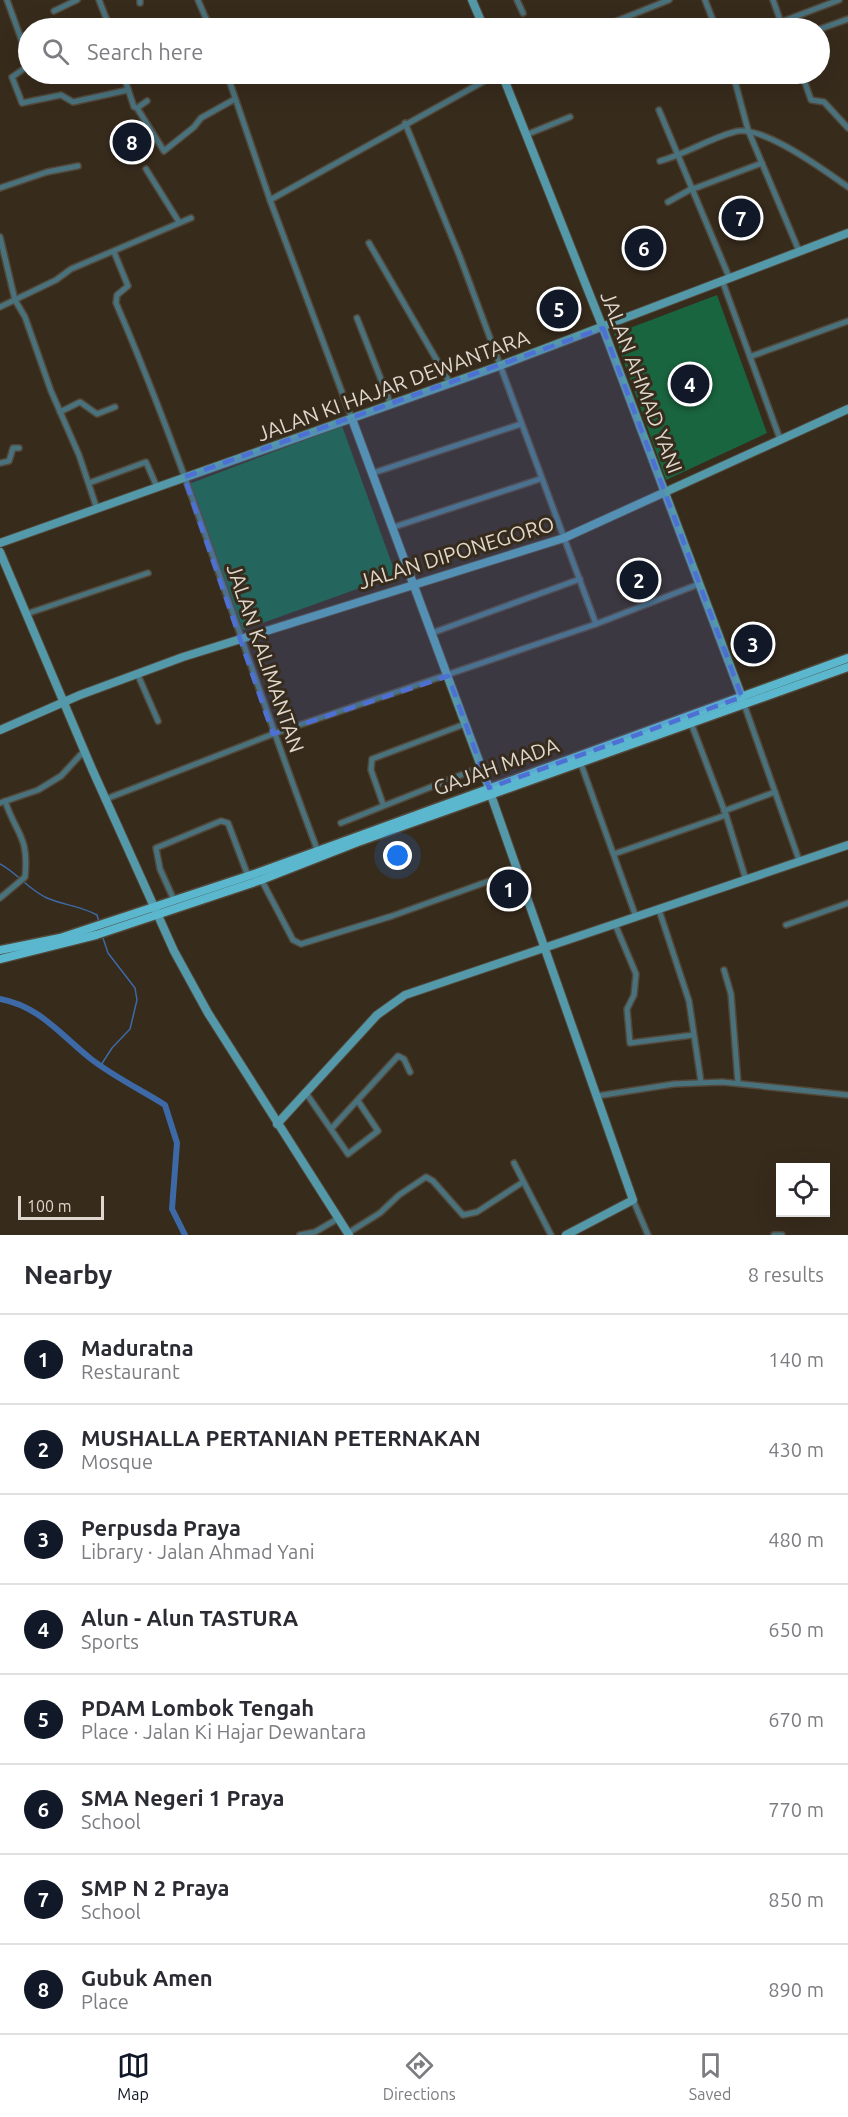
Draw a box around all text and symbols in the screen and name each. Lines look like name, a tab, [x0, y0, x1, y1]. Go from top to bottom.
search box	[18, 18, 830, 84]
icon: search	[39, 35, 72, 68]
text: Search here	[87, 39, 203, 64]
pin: 8	[112, 120, 152, 164]
pin: 7	[722, 196, 760, 240]
pin: 6	[624, 226, 664, 270]
pin: 5	[540, 286, 578, 332]
street label: JALAN AHMAD YANI	[596, 288, 688, 476]
street label: JALAN KI HAJAR DEWANTARA	[253, 324, 533, 446]
pin: 4	[670, 362, 710, 406]
street label: JALAN DIPONEGORO	[355, 511, 557, 593]
pin: 2	[620, 558, 658, 602]
street label: JALAN KALIMANTAN	[222, 561, 310, 755]
pin: 3	[734, 622, 772, 666]
street label: GAJAH MADA	[430, 732, 562, 800]
your location	[383, 841, 412, 870]
pin: 1	[490, 866, 528, 912]
map controls	[776, 1163, 830, 1217]
button: locate	[776, 1163, 830, 1217]
scale bar	[18, 1193, 104, 1220]
text: 100 m	[27, 1197, 72, 1215]
text: Nearby	[24, 1260, 112, 1289]
text: 8 results	[748, 1263, 824, 1286]
text: Maduratna	[81, 1335, 194, 1360]
text: 1	[38, 1348, 49, 1371]
text: 140 m	[768, 1348, 824, 1371]
text: Restaurant	[81, 1360, 180, 1383]
text: MUSHALLA PERTANIAN PETERNAKAN	[81, 1425, 481, 1450]
text: 2	[38, 1438, 49, 1461]
text: 430 m	[768, 1438, 824, 1461]
text: Mosque	[81, 1450, 153, 1473]
text: Perpusda Praya	[81, 1515, 241, 1540]
text: 3	[38, 1528, 49, 1551]
text: 480 m	[768, 1528, 824, 1551]
text: Library · Jalan Ahmad Yani	[81, 1540, 315, 1563]
text: Alun - Alun TASTURA	[81, 1605, 298, 1630]
text: 4	[38, 1618, 49, 1641]
text: 650 m	[768, 1618, 824, 1641]
text: Sports	[81, 1630, 139, 1653]
text: PDAM Lombok Tengah	[81, 1695, 314, 1720]
text: 5	[38, 1708, 49, 1731]
text: 670 m	[768, 1708, 824, 1731]
text: Place · Jalan Ki Hajar Dewantara	[81, 1720, 366, 1743]
text: SMA Negeri 1 Praya	[81, 1785, 284, 1810]
text: 6	[38, 1798, 49, 1821]
text: 770 m	[768, 1798, 824, 1821]
text: School	[81, 1810, 141, 1833]
text: SMP N 2 Praya	[81, 1875, 229, 1900]
text: 7	[38, 1888, 49, 1911]
text: 850 m	[768, 1888, 824, 1911]
text: School	[81, 1900, 141, 1923]
text: Gubuk Amen	[81, 1965, 213, 1990]
text: 8	[38, 1978, 49, 2001]
text: 890 m	[768, 1978, 824, 2001]
text: Place	[81, 1990, 129, 2013]
tab: Map	[117, 2049, 150, 2103]
tab: Directions	[383, 2049, 456, 2103]
tab: Saved	[689, 2049, 731, 2103]

